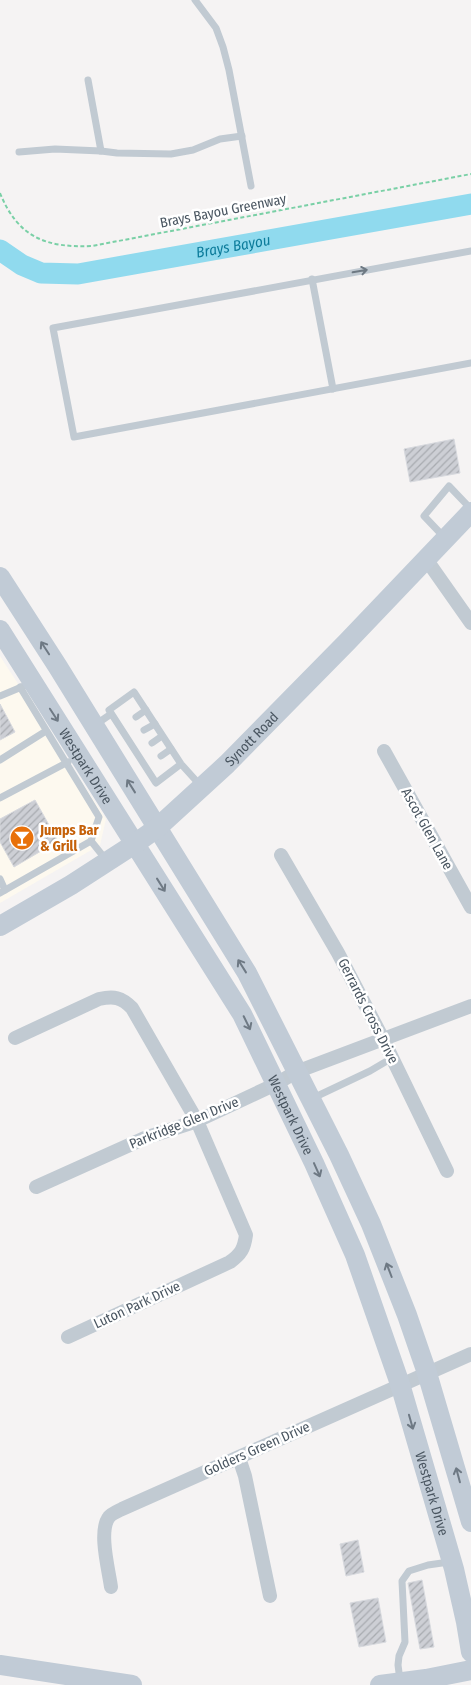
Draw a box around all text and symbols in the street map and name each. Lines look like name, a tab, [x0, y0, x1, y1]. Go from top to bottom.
street label: Brays Bayou Greenway	[158, 190, 288, 232]
water label: Brays Bayou	[195, 231, 272, 262]
one-way arrow	[352, 265, 368, 275]
one-way arrow	[40, 642, 50, 656]
one-way arrow	[49, 708, 59, 722]
street label: Synott Road	[221, 708, 282, 770]
street label: Westpark Drive	[56, 725, 116, 807]
one-way arrow	[126, 780, 136, 794]
street label: Ascot Glen Lane	[398, 785, 456, 873]
place label: Jumps Bar & Grill	[39, 822, 99, 855]
bar icon: Jumps Bar & Grill	[9, 825, 35, 851]
one-way arrow	[157, 877, 167, 891]
street label: Gerrards Cross Drive	[334, 956, 402, 1067]
one-way arrow	[237, 960, 247, 974]
one-way arrow	[242, 1015, 252, 1030]
street label: Westpark Drive	[264, 1072, 317, 1158]
street label: Parkridge Glen Drive	[127, 1093, 241, 1153]
one-way arrow	[312, 1162, 322, 1177]
one-way arrow	[384, 1263, 393, 1278]
street label: Luton Park Drive	[91, 1278, 183, 1332]
one-way arrow	[407, 1414, 417, 1430]
street label: Golders Green Drive	[201, 1418, 313, 1480]
street label: Westpark Drive	[412, 1450, 452, 1538]
one-way arrow	[453, 1468, 463, 1484]

